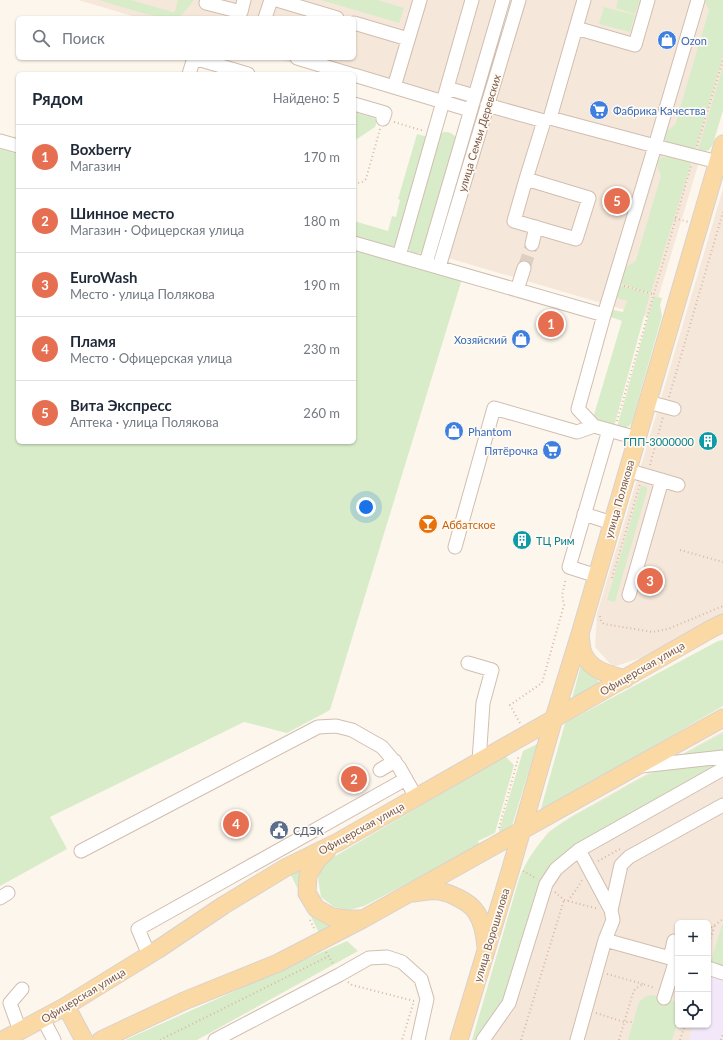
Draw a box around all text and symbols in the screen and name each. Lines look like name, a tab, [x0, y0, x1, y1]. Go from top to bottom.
search box	[16, 16, 356, 60]
icon: search	[30, 27, 52, 49]
text: Поиск	[62, 29, 105, 47]
shop icon: Ozon	[656, 29, 678, 51]
place label: Ozon	[681, 34, 707, 47]
street label: улица Семьи Деревских	[455, 72, 503, 193]
text: Рядом	[32, 88, 83, 109]
text: Найдено: 5	[273, 90, 340, 106]
supermarket icon: Фабрика Качества	[588, 99, 610, 121]
place label: Фабрика Качества	[613, 104, 706, 117]
text: Boxberry	[70, 140, 132, 158]
text: 1	[41, 149, 49, 165]
text: 170 m	[303, 149, 340, 165]
text: Магазин	[70, 158, 121, 174]
pin: 5	[604, 186, 630, 216]
text: Шинное место	[70, 204, 174, 222]
text: 2	[41, 213, 49, 229]
text: 180 m	[303, 213, 340, 229]
text: Магазин · Офицерская улица	[70, 222, 244, 238]
text: EuroWash	[70, 268, 137, 286]
text: 3	[41, 277, 49, 293]
text: 190 m	[303, 277, 340, 293]
text: Место · улица Полякова	[70, 286, 215, 302]
pin: 1	[538, 309, 564, 339]
shop icon: Хозяйский	[510, 328, 532, 350]
text: Пламя	[70, 332, 116, 350]
place label: Хозяйский	[454, 333, 507, 346]
text: 4	[41, 341, 49, 357]
text: 230 m	[303, 341, 340, 357]
text: Место · Офицерская улица	[70, 350, 232, 366]
text: Вита Экспресс	[70, 396, 172, 414]
text: 5	[41, 405, 49, 421]
text: 260 m	[303, 405, 340, 421]
text: Аптека · улица Полякова	[70, 414, 219, 430]
shop icon: Phantom	[443, 420, 465, 442]
place label: Phantom	[468, 425, 511, 438]
building icon: ГПП-3000000	[697, 430, 719, 452]
place label: ГПП-3000000	[623, 435, 695, 448]
supermarket icon: Пятёрочка	[541, 439, 563, 461]
place label: Пятёрочка	[484, 444, 538, 457]
street label: улица Полякова	[602, 458, 636, 540]
your location	[356, 497, 376, 517]
bar icon: Аббатское	[417, 513, 439, 535]
place label: Аббатское	[442, 518, 496, 531]
building icon: ТЦ Рим	[511, 529, 533, 551]
place label: ТЦ Рим	[536, 534, 574, 547]
pin: 3	[637, 566, 663, 596]
street label: Офицерская улица	[597, 638, 687, 698]
pin: 2	[341, 764, 367, 794]
street label: Офицерская улица	[316, 799, 406, 857]
pin: 4	[223, 809, 249, 839]
public building icon: СДЭК	[268, 819, 290, 841]
place label: СДЭК	[293, 824, 324, 837]
street label: улица Ворошилова	[471, 886, 511, 984]
map controls	[675, 920, 711, 1028]
button: +	[675, 920, 711, 956]
button: −	[675, 956, 711, 992]
street label: Офицерская улица	[38, 965, 128, 1025]
button: locate	[675, 992, 711, 1028]

